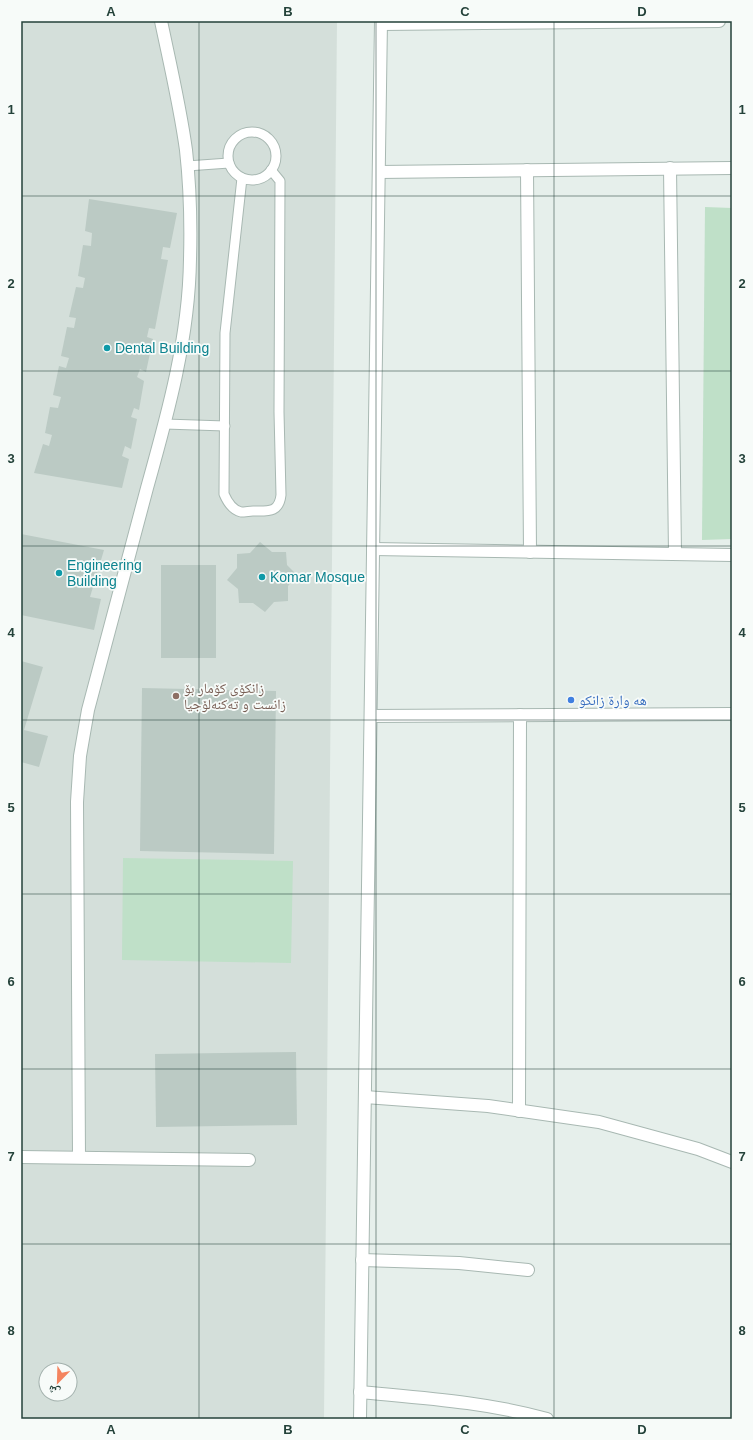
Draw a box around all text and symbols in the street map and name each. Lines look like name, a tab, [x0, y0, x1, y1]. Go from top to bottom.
text: A	[106, 4, 116, 19]
text: B	[283, 4, 293, 19]
text: C	[460, 4, 470, 19]
text: D	[637, 4, 647, 19]
text: 1	[7, 102, 15, 117]
text: 1	[738, 102, 746, 117]
text: 2	[7, 276, 15, 291]
text: 2	[738, 276, 746, 291]
place label: Dental Building	[115, 340, 209, 356]
marker: Dental Building	[102, 343, 112, 353]
text: 3	[7, 451, 15, 466]
text: 3	[738, 451, 746, 466]
place label: Engineering Building	[67, 557, 142, 589]
marker: Engineering Building	[54, 568, 64, 578]
place label: Komar Mosque	[270, 569, 365, 585]
marker: Komar Mosque	[257, 572, 267, 582]
text: 4	[7, 625, 15, 640]
text: 4	[738, 625, 746, 640]
place label: زانکۆی کۆمار بۆ زانست و تەکنەلۆجیا	[184, 680, 286, 713]
marker: زانکۆی کۆمار بۆ زانست و تەکنەلۆجیا	[171, 691, 181, 701]
place label: هه وارة زانكو	[579, 692, 647, 709]
marker: هه وارة زانكو	[566, 695, 576, 705]
text: 5	[7, 800, 15, 815]
text: 5	[738, 800, 746, 815]
text: 6	[7, 974, 15, 989]
text: 6	[738, 974, 746, 989]
text: 7	[7, 1149, 15, 1164]
text: 7	[738, 1149, 746, 1164]
text: 8	[7, 1323, 15, 1338]
text: 8	[738, 1323, 746, 1338]
north arrow	[38, 1362, 78, 1402]
text: ش	[46, 1381, 63, 1399]
text: A	[106, 1422, 116, 1437]
text: B	[283, 1422, 293, 1437]
text: C	[460, 1422, 470, 1437]
text: D	[637, 1422, 647, 1437]

